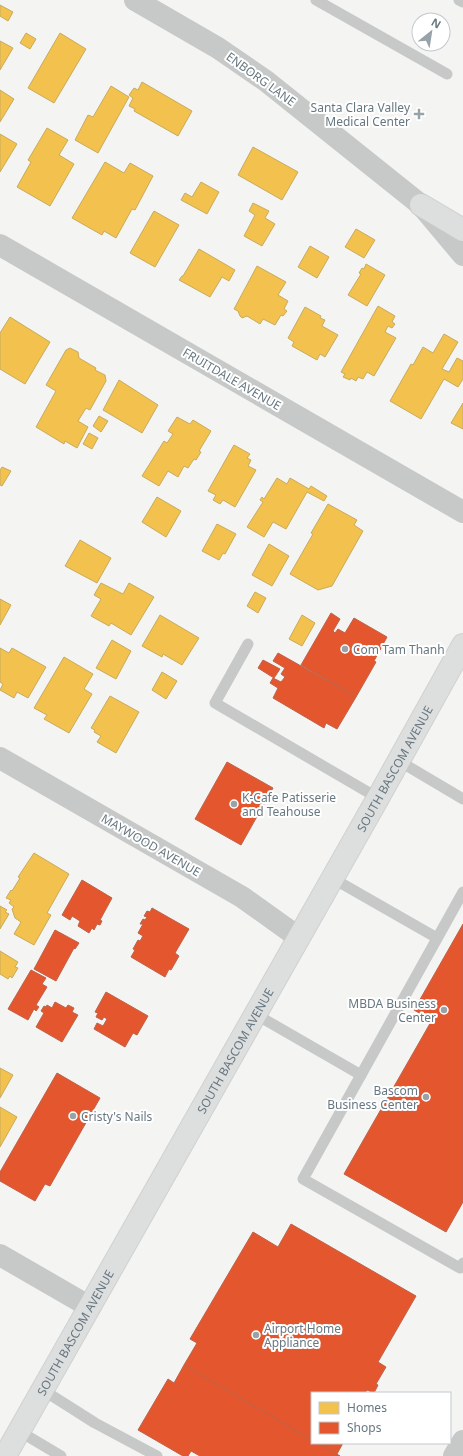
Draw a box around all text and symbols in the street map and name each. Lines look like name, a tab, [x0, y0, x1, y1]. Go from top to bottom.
north arrow	[411, 12, 451, 52]
text: N	[429, 14, 444, 32]
street label: ENBORG LANE	[223, 48, 299, 110]
place label: Santa Clara Valley Medical Center	[311, 99, 411, 130]
marker: Santa Clara Valley Medical Center	[413, 108, 425, 120]
street label: FRUITDALE AVENUE	[180, 344, 284, 414]
place label: Com Tam Thanh	[353, 641, 445, 658]
marker: Com Tam Thanh	[340, 644, 350, 654]
street label: SOUTH BASCOM AVENUE	[352, 702, 436, 835]
place label: K-Cafe Patisserie and Teahouse	[242, 789, 336, 820]
marker: K-Cafe Patisserie and Teahouse	[229, 799, 239, 809]
street label: MAYWOOD AVENUE	[98, 810, 204, 880]
street label: SOUTH BASCOM AVENUE	[192, 985, 277, 1117]
place label: MBDA Business Center	[348, 995, 436, 1026]
marker: MBDA Business Center	[439, 1005, 449, 1015]
place label: Bascom Business Center	[327, 1082, 418, 1113]
marker: Bascom Business Center	[421, 1092, 431, 1102]
place label: Cristy's Nails	[81, 1108, 153, 1125]
marker: Cristy's Nails	[68, 1111, 78, 1121]
street label: SOUTH BASCOM AVENUE	[33, 1267, 117, 1398]
place label: Airport Home Appliance	[264, 1320, 341, 1351]
marker: Airport Home Appliance	[251, 1330, 261, 1340]
legend	[311, 1392, 451, 1444]
text: Homes	[347, 1399, 387, 1416]
text: Shops	[347, 1419, 382, 1436]

